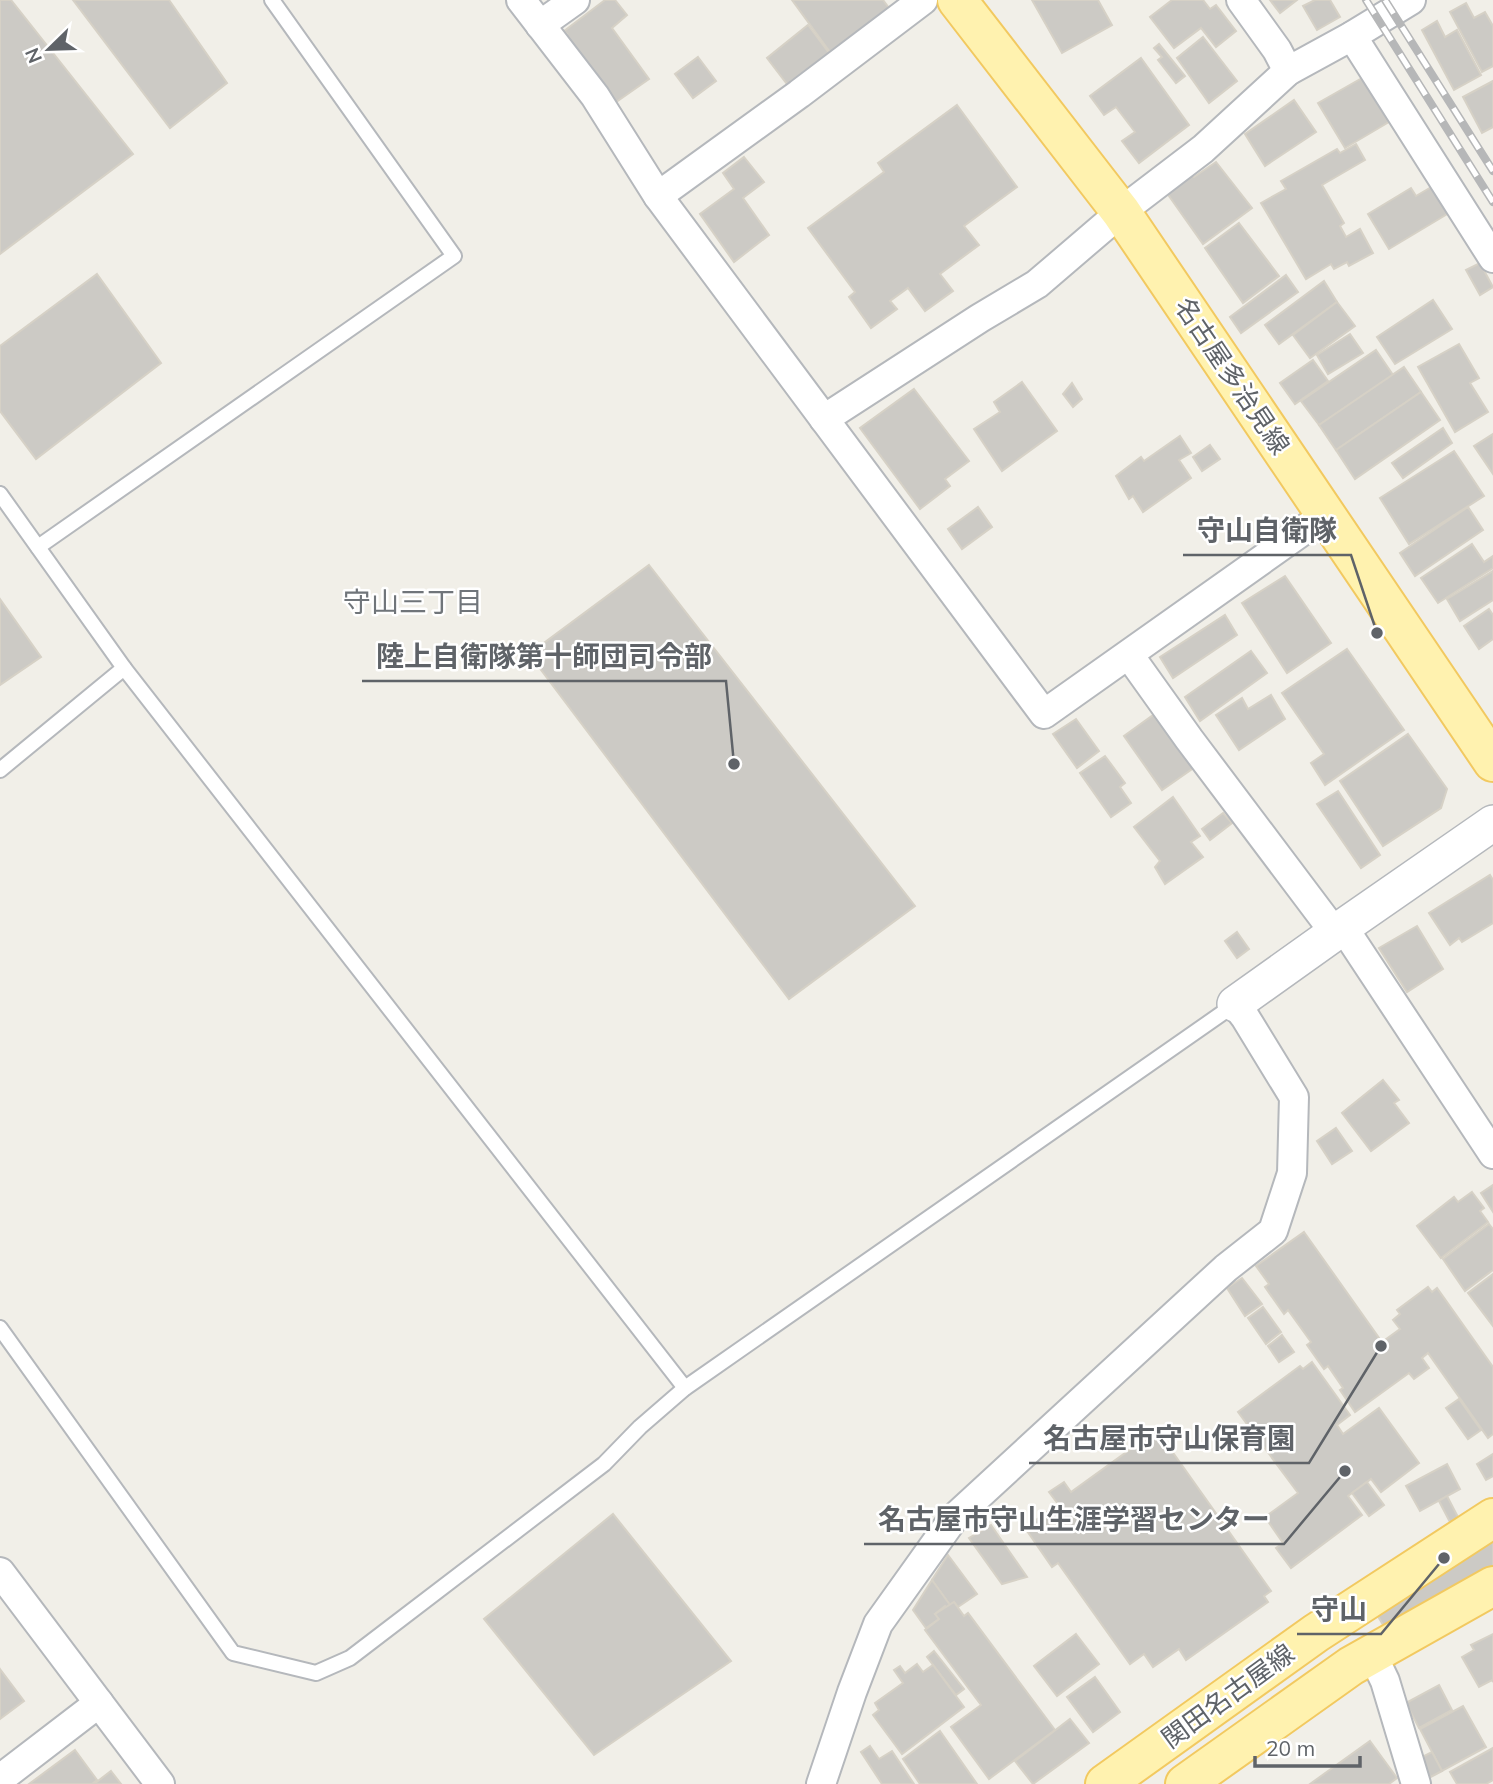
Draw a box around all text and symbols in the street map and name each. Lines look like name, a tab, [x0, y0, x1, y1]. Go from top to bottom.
north arrow	[14, 14, 84, 84]
text: N	[20, 44, 47, 67]
street label: 名古屋多治見線	[1168, 291, 1297, 460]
callout: 守山自衛隊	[1183, 506, 1351, 555]
text: 守山自衛隊	[1197, 512, 1337, 547]
district label: 守山三丁目	[343, 584, 483, 619]
callout: 陸上自衛隊第十師団司令部	[362, 632, 726, 681]
text: 陸上自衛隊第十師団司令部	[376, 638, 712, 673]
callout: 名古屋市守山保育園	[1029, 1414, 1309, 1463]
text: 名古屋市守山保育園	[1043, 1420, 1295, 1455]
callout: 名古屋市守山生涯学習センター	[864, 1495, 1284, 1544]
text: 名古屋市守山生涯学習センター	[878, 1501, 1270, 1536]
callout: 守山	[1297, 1585, 1381, 1634]
text: 守山	[1311, 1591, 1367, 1626]
street label: 関田名古屋線	[1155, 1636, 1301, 1755]
scale bar	[1255, 1724, 1360, 1768]
text: 20 m	[1266, 1735, 1315, 1761]

